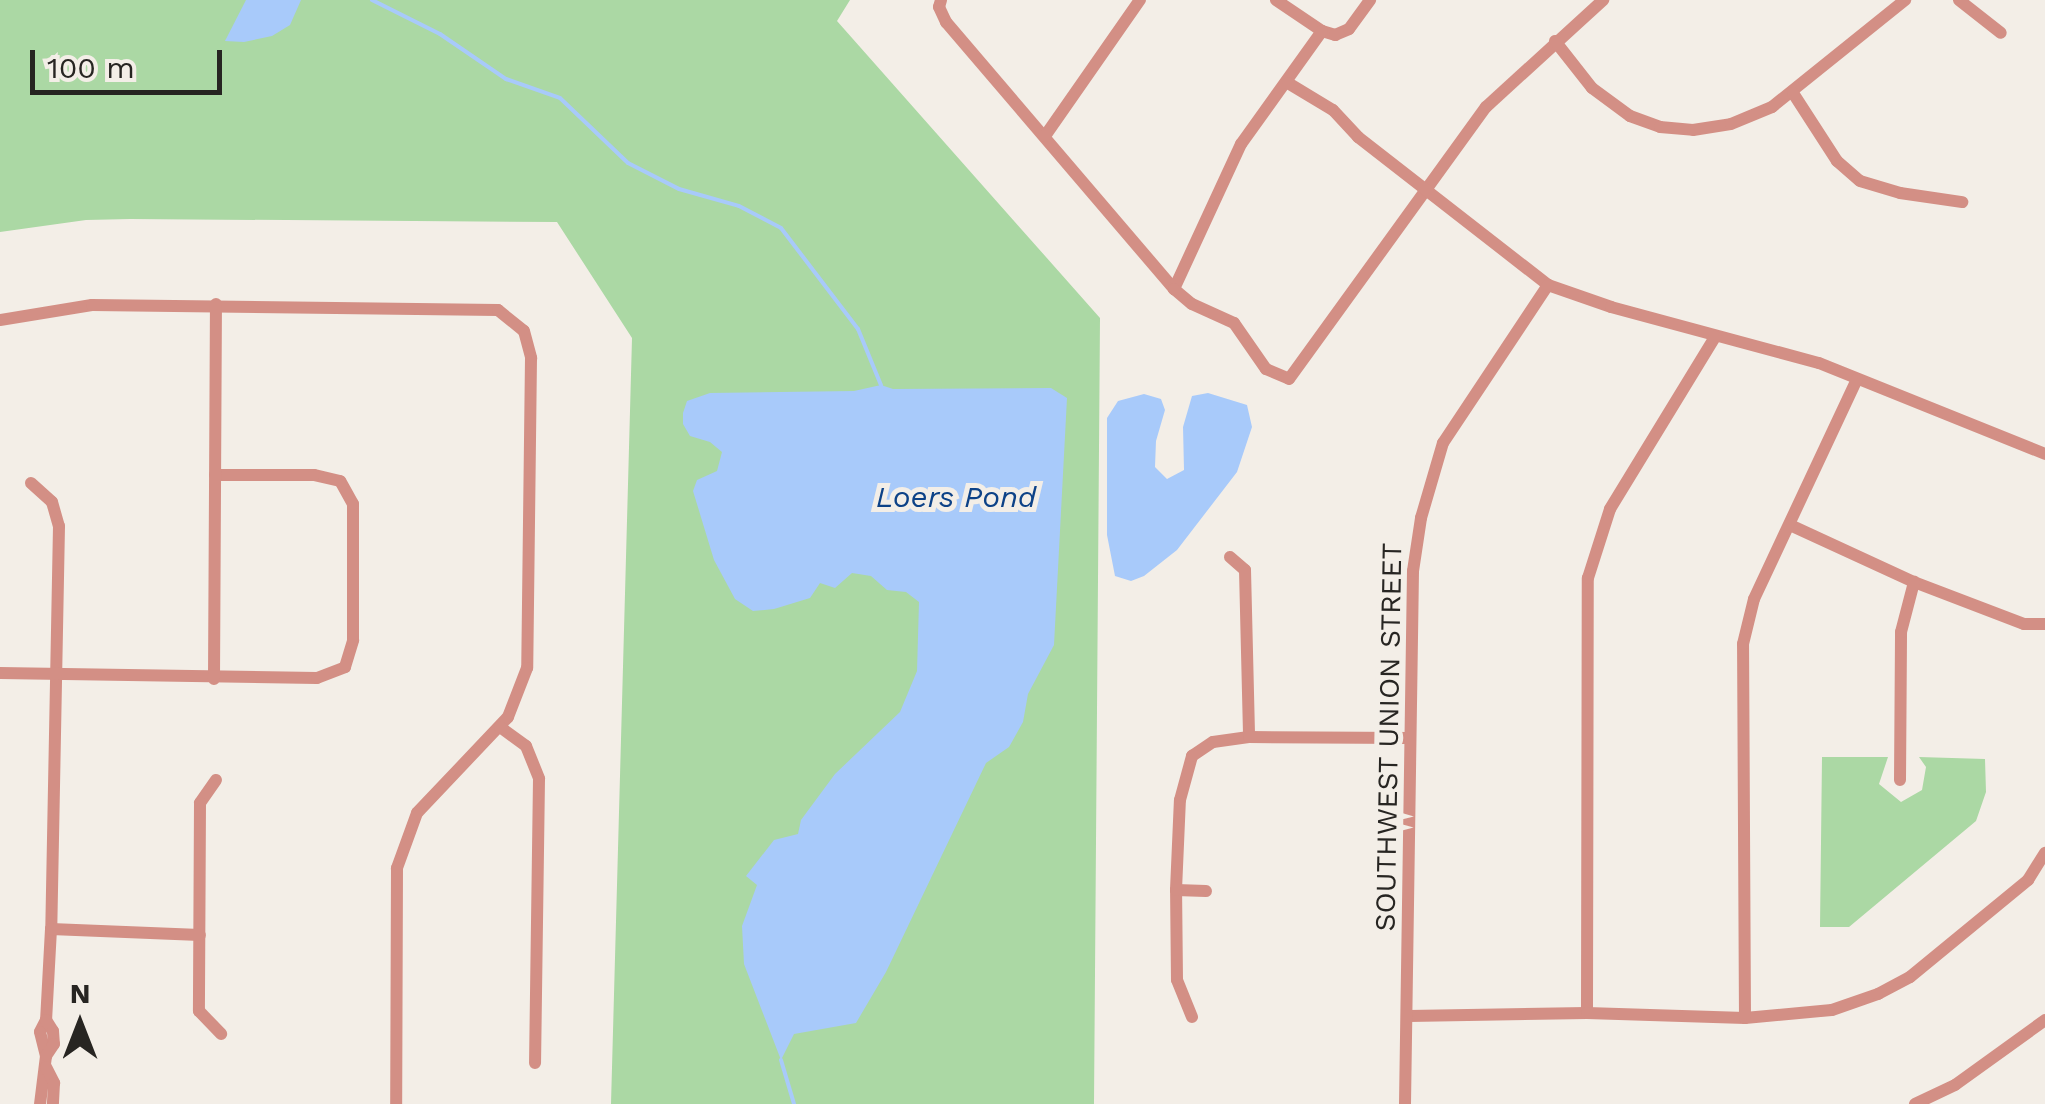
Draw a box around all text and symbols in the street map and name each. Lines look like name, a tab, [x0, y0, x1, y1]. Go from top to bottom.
scale bar	[35, 30, 228, 92]
text: 100 m	[47, 50, 135, 85]
water label: Loers Pond	[876, 479, 1036, 515]
street label: SOUTHWEST UNION STREET	[1369, 542, 1409, 932]
north arrow	[30, 974, 130, 1074]
text: N	[70, 977, 90, 1010]

